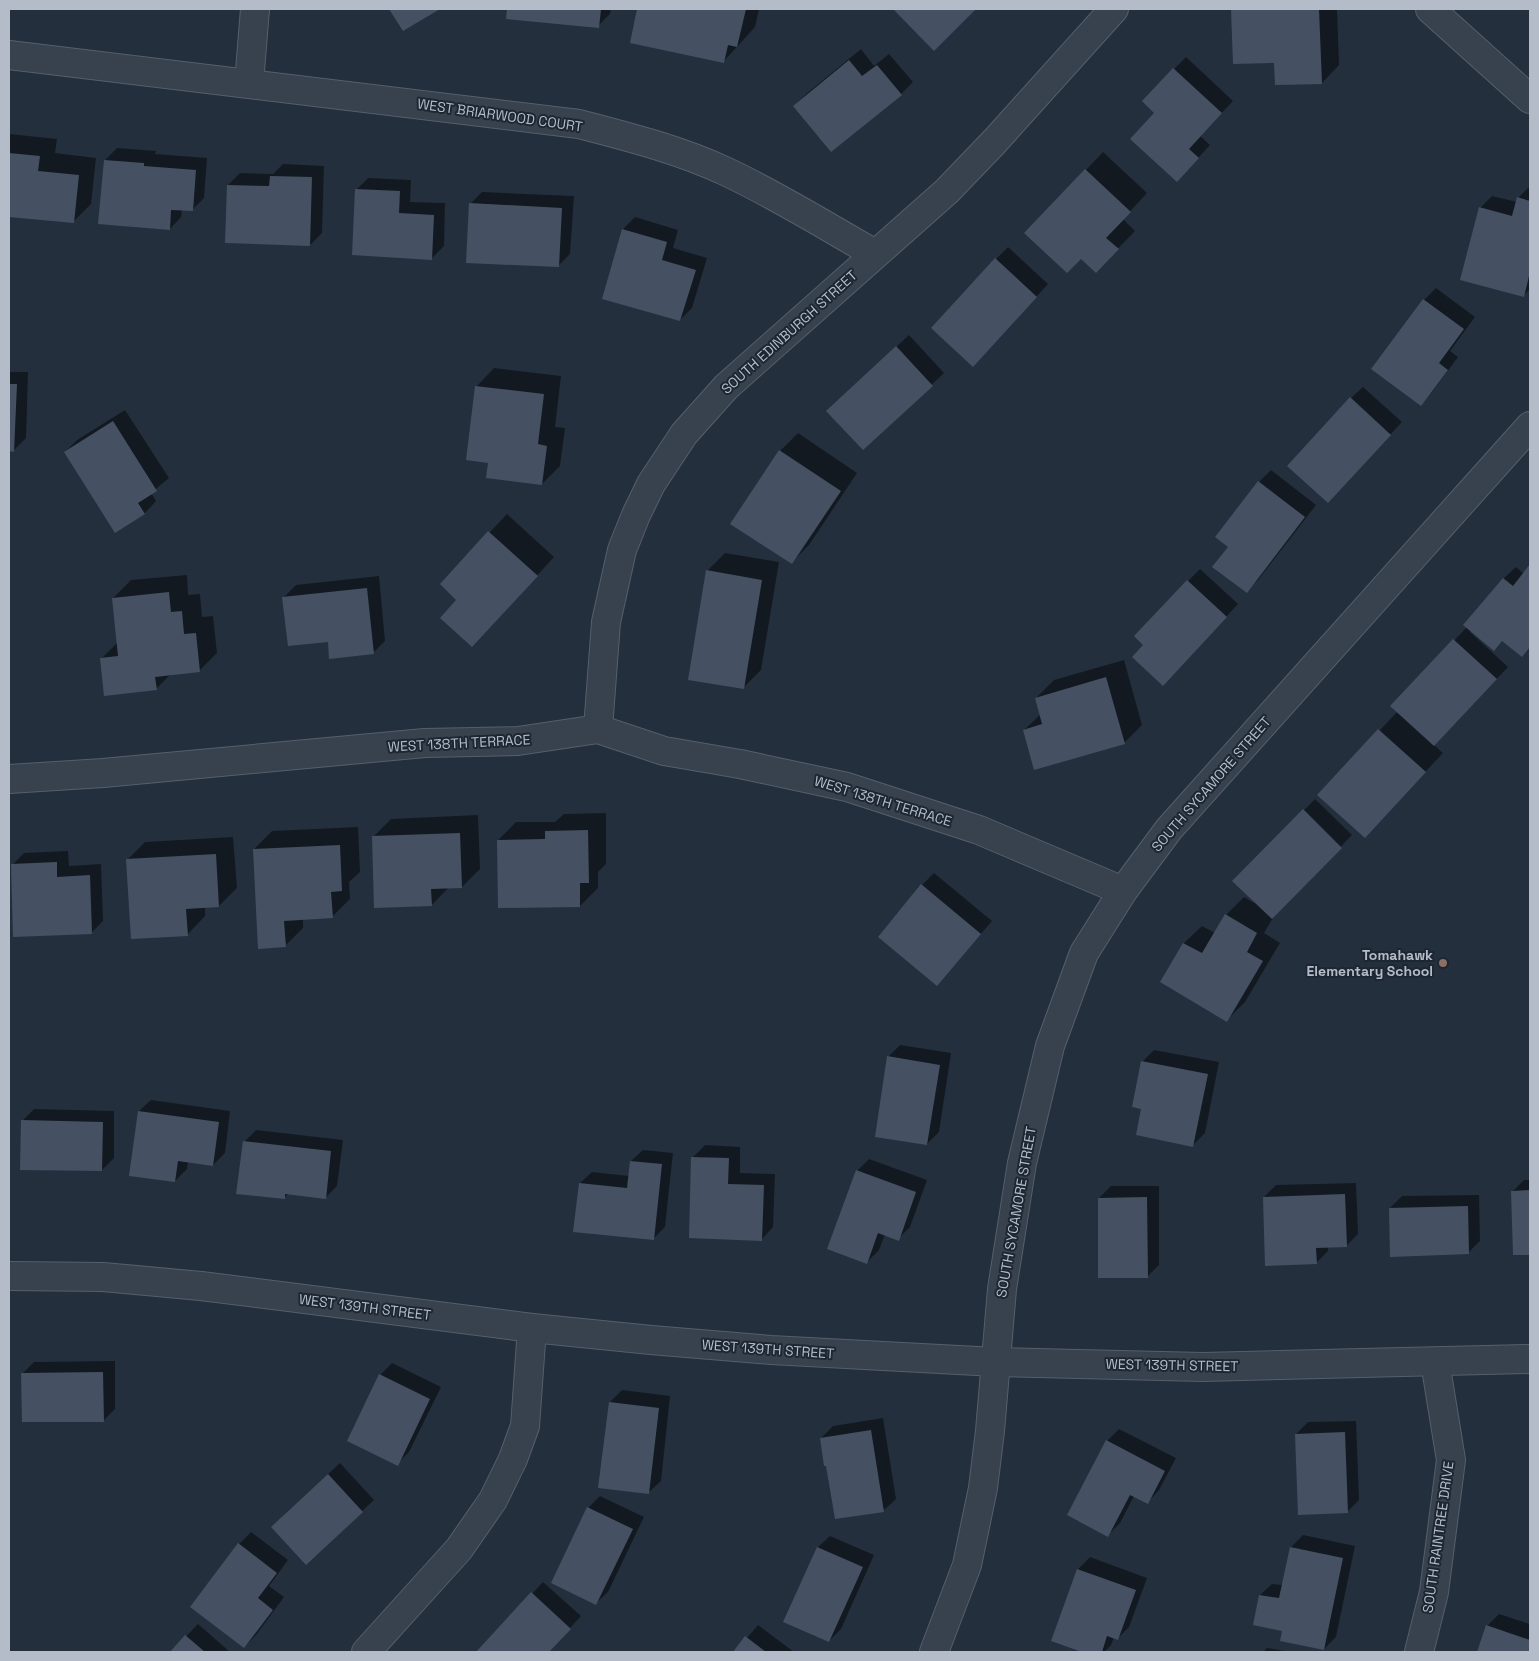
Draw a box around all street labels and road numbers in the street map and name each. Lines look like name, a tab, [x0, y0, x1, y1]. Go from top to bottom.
street label: WEST BRIARWOOD COURT	[416, 94, 584, 136]
street label: SOUTH EDINBURGH STREET	[717, 266, 861, 398]
street label: SOUTH SYCAMORE STREET	[1147, 713, 1275, 855]
street label: WEST 138TH TERRACE	[387, 730, 531, 756]
street label: WEST 138TH TERRACE	[812, 772, 954, 831]
street label: SOUTH SYCAMORE STREET	[992, 1125, 1040, 1299]
street label: WEST 139TH STREET	[298, 1290, 432, 1324]
street label: WEST 139TH STREET	[701, 1335, 835, 1363]
street label: WEST 139TH STREET	[1105, 1355, 1239, 1375]
street label: SOUTH RAINTREE DRIVE	[1418, 1460, 1458, 1614]

